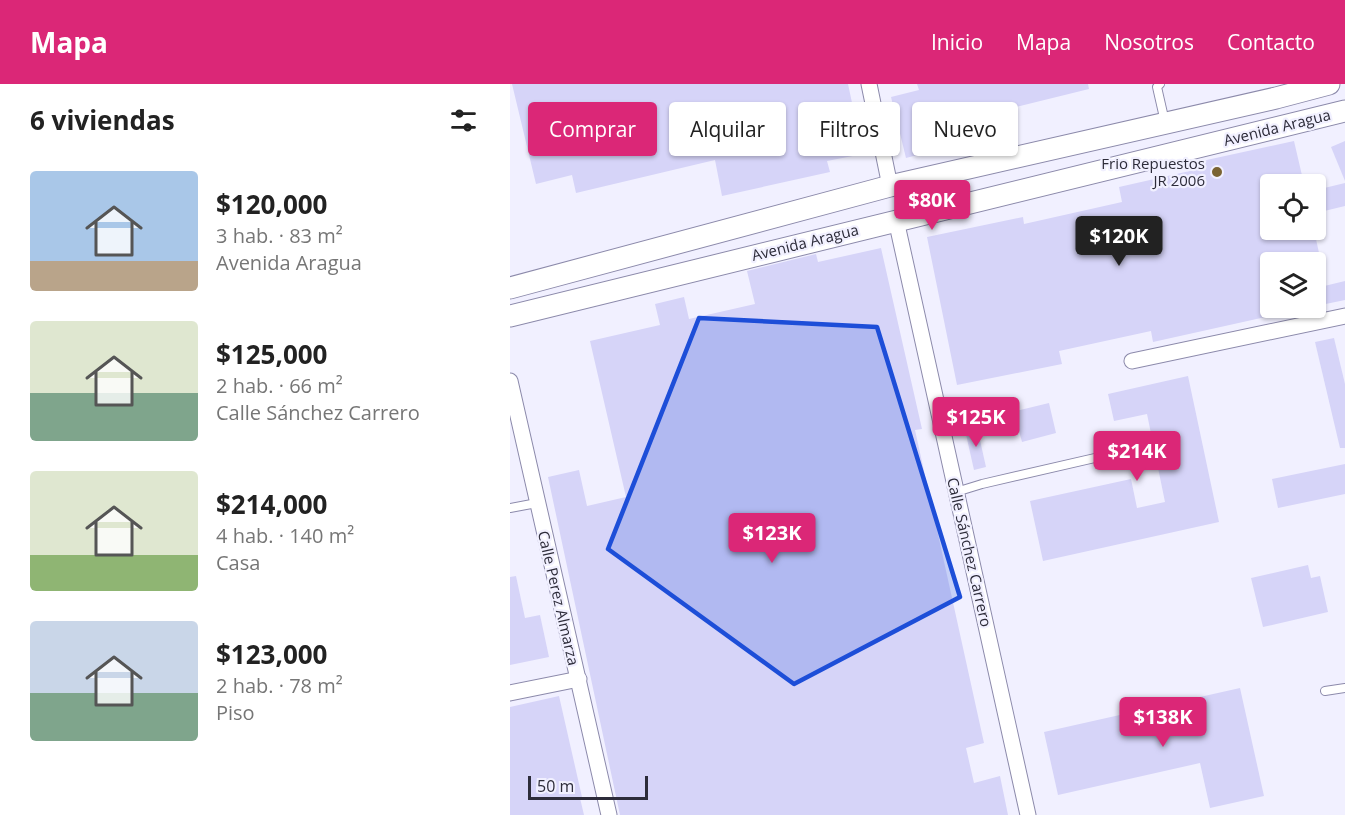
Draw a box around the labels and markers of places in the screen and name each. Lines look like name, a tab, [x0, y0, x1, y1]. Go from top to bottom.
place label: Frio Repuestos JR 2006	[1101, 153, 1205, 190]
marker: Frio Repuestos JR 2006	[1210, 165, 1224, 179]
pin: $80K	[896, 180, 968, 231]
pin: $120K	[1077, 216, 1161, 267]
pin: $125K	[934, 397, 1018, 448]
pin: $214K	[1095, 431, 1179, 482]
pin: $123K	[730, 513, 814, 564]
pin: $138K	[1121, 697, 1205, 748]

